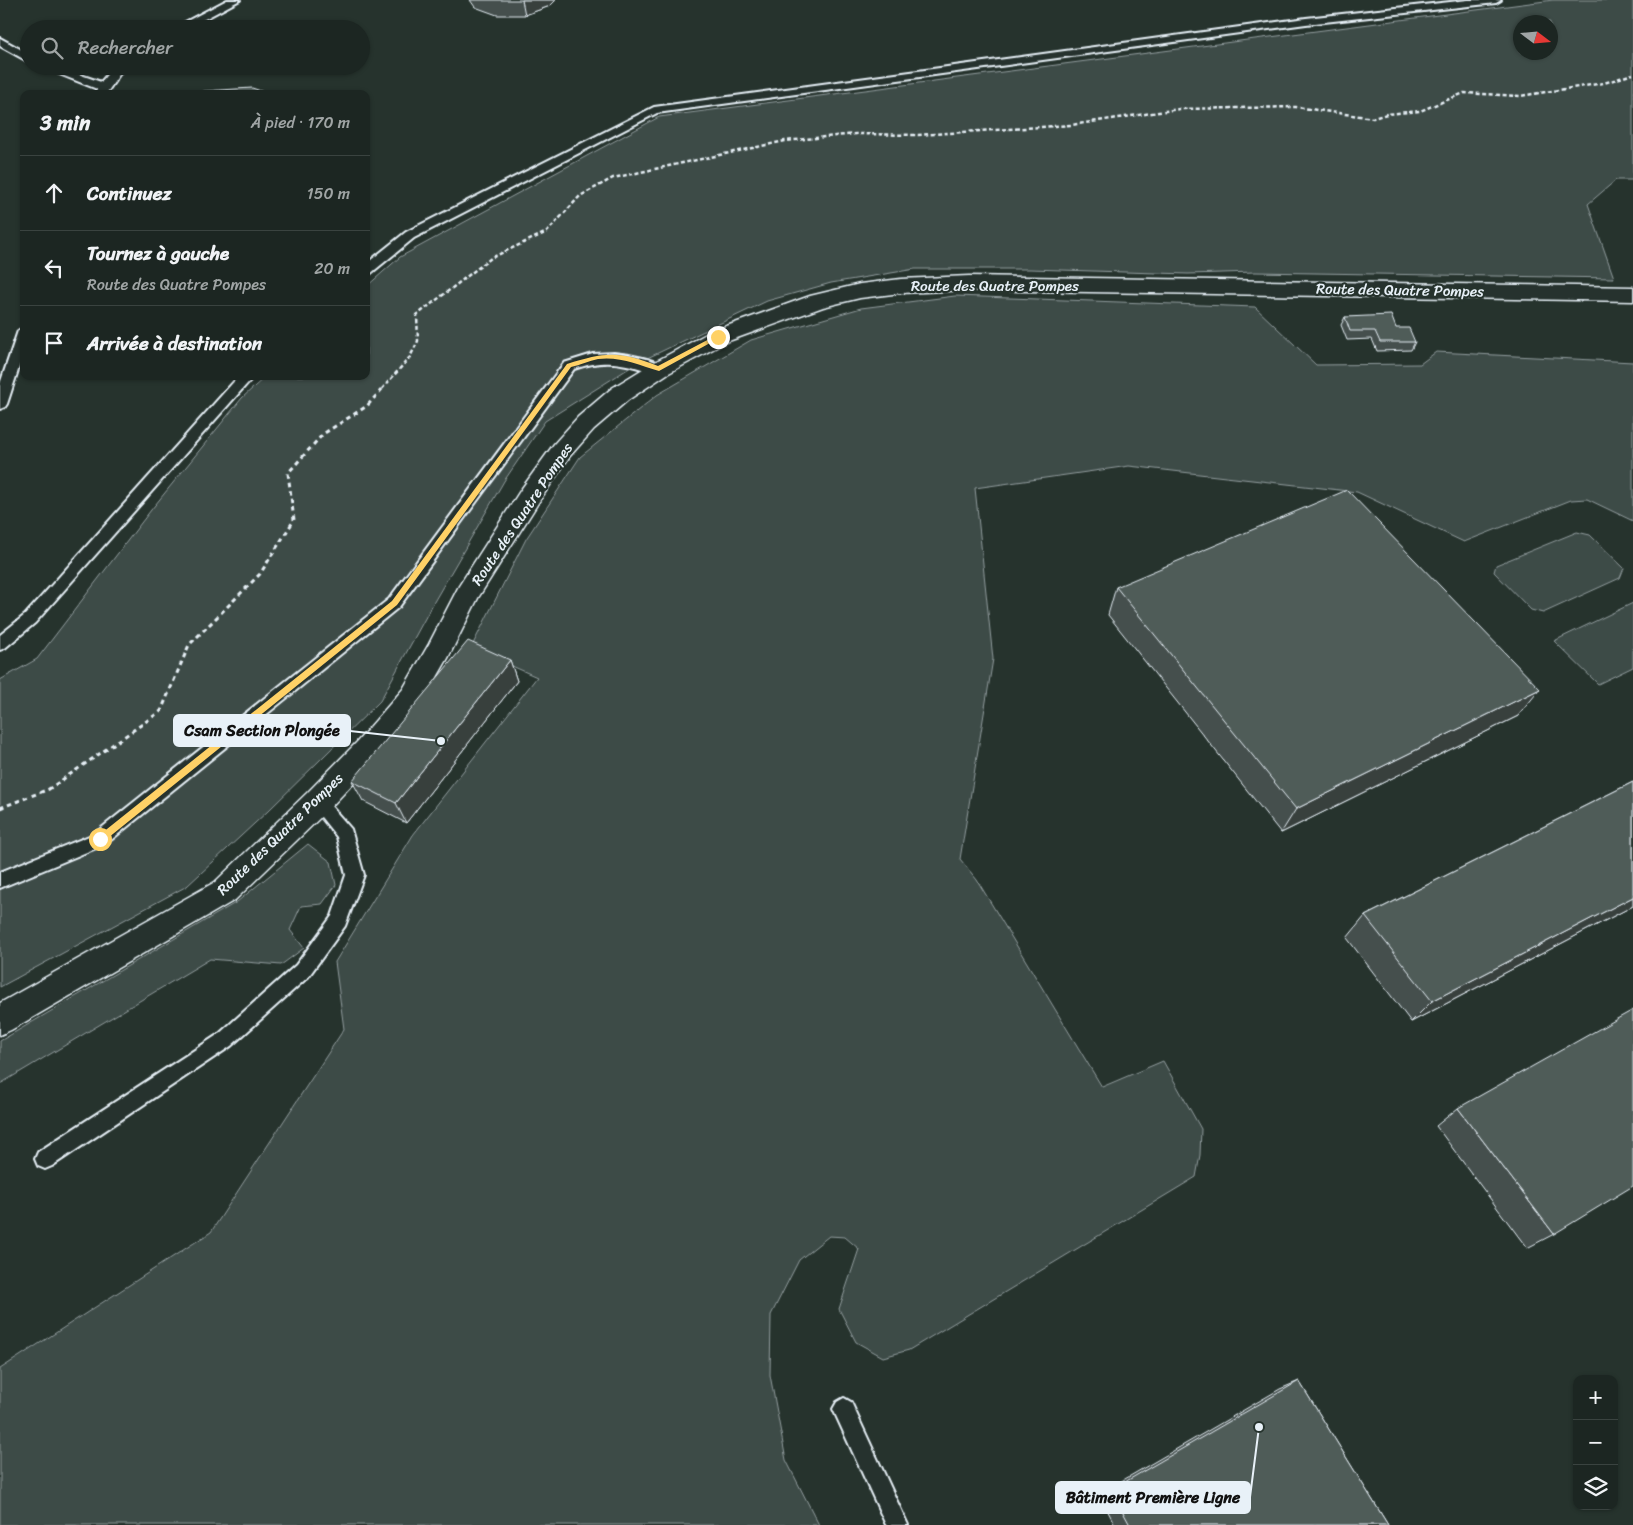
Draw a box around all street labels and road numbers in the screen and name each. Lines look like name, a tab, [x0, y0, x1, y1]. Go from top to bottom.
street label: Route des Quatre Pompes	[911, 273, 1079, 299]
street label: Route des Quatre Pompes	[1316, 276, 1484, 304]
street label: Route des Quatre Pompes	[464, 437, 580, 591]
street label: Route des Quatre Pompes	[211, 766, 350, 902]

